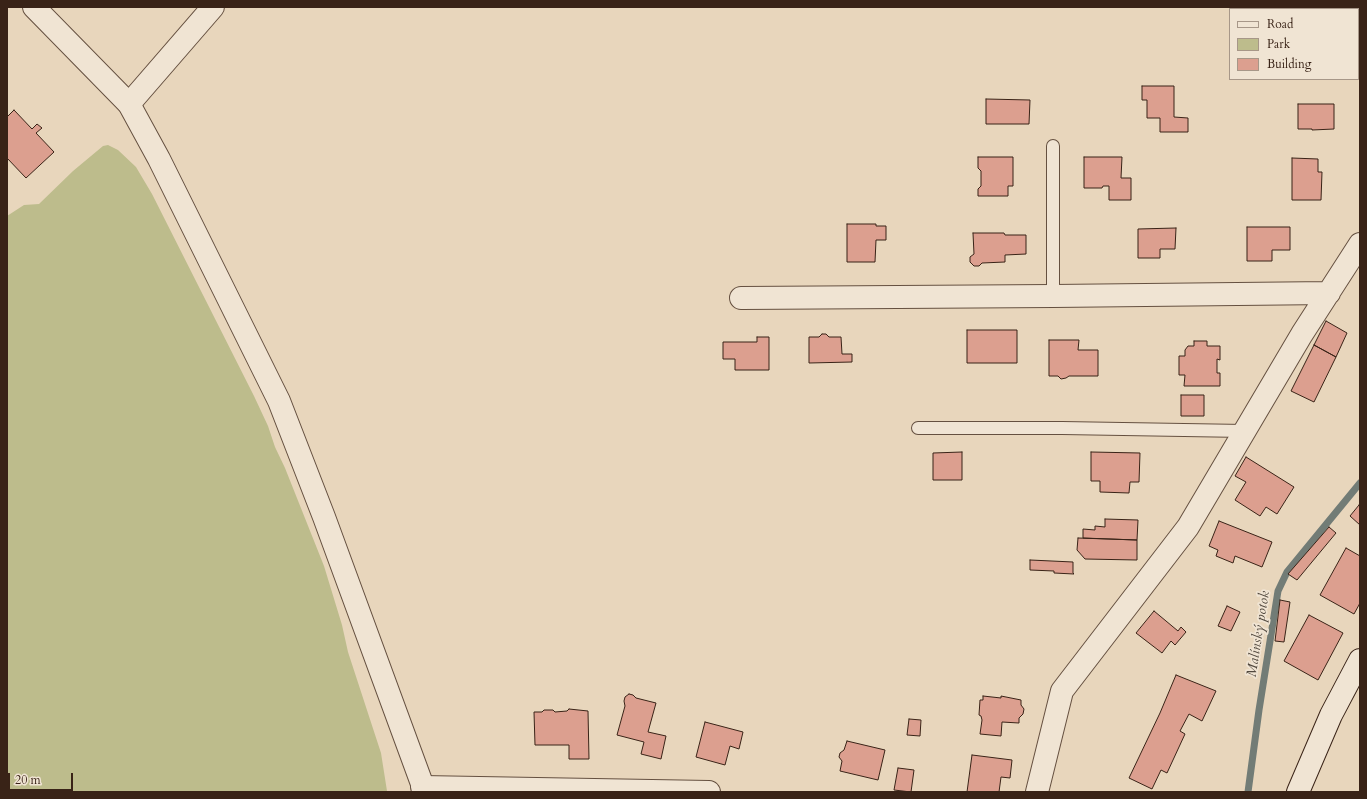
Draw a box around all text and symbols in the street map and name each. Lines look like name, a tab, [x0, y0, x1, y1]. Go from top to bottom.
legend	[1229, 8, 1359, 80]
text: Road	[1267, 16, 1293, 32]
text: Park	[1267, 36, 1290, 52]
text: Building	[1267, 56, 1311, 72]
water label: Malínský potok	[1244, 590, 1274, 678]
scale bar	[10, 765, 75, 791]
text: 20 m	[15, 772, 41, 788]

